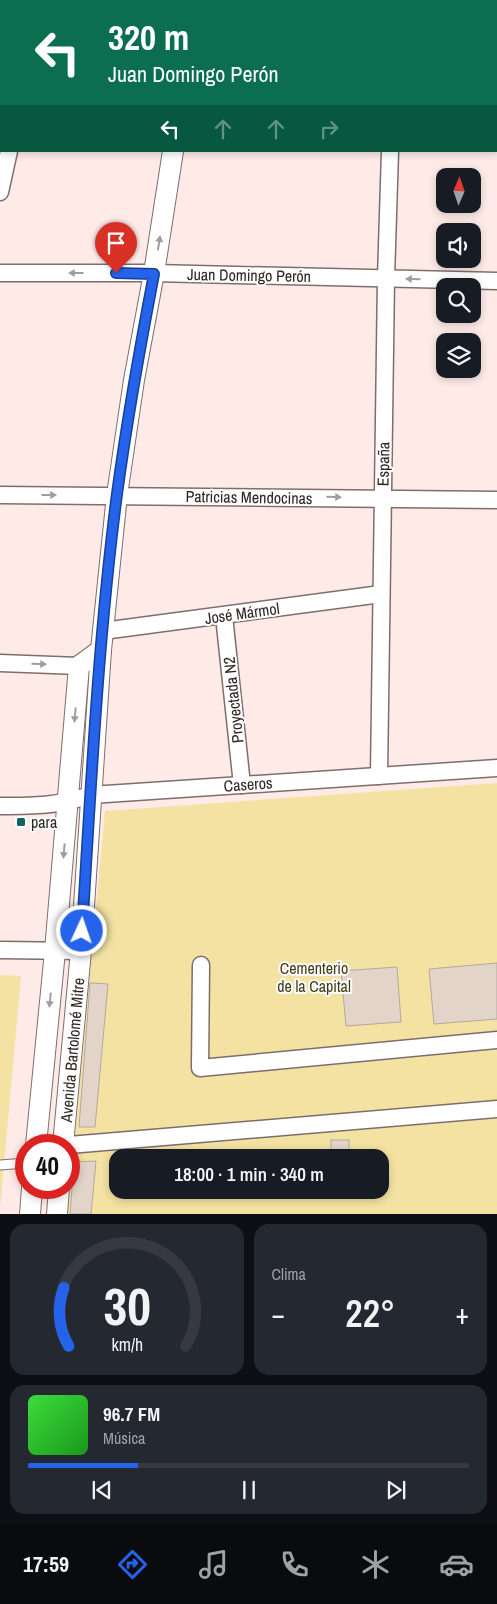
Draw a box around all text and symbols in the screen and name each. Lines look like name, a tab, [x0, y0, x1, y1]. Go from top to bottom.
text: 320 m	[108, 14, 189, 61]
icon: left	[25, 20, 90, 85]
text: Juan Domingo Perón	[108, 59, 278, 89]
icon: left	[156, 115, 184, 143]
icon: ahead	[209, 115, 237, 143]
icon: ahead	[262, 115, 290, 143]
icon: right	[315, 115, 343, 143]
north arrow	[436, 168, 481, 212]
map controls	[436, 168, 481, 378]
pin	[95, 222, 137, 273]
button: sound	[436, 223, 481, 268]
icon: arrive	[102, 229, 130, 257]
one-way arrow	[155, 235, 163, 251]
street label: Juan Domingo Perón	[187, 263, 311, 287]
one-way arrow	[68, 269, 84, 277]
one-way arrow	[405, 275, 421, 283]
button: search	[436, 278, 481, 323]
button: layers	[436, 333, 481, 378]
street label: España	[372, 441, 394, 486]
street label: Patricias Mendocinas	[185, 485, 313, 509]
one-way arrow	[41, 491, 57, 499]
one-way arrow	[326, 494, 342, 502]
street label: José Mármol	[203, 597, 281, 629]
street label: Proyectada N2	[218, 656, 248, 744]
one-way arrow	[32, 661, 48, 669]
one-way arrow	[71, 707, 79, 723]
street label: Caseros	[223, 771, 273, 797]
place label: para	[31, 811, 58, 833]
marker: para	[15, 816, 27, 828]
one-way arrow	[60, 843, 68, 859]
position arrow	[55, 904, 107, 956]
park label: Cementerio de la Capital	[277, 957, 351, 997]
street label: Avenida Bartolomé Mitre	[55, 977, 89, 1124]
one-way arrow	[46, 992, 54, 1008]
speed limit sign: 40	[15, 1134, 80, 1199]
text: 18:00 · 1 min · 340 m	[174, 1161, 324, 1187]
text: Clima	[272, 1263, 306, 1285]
text: 30	[103, 1271, 150, 1341]
text: 22°	[345, 1288, 395, 1339]
text: −	[272, 1295, 285, 1333]
text: +	[456, 1295, 469, 1333]
text: km/h	[111, 1333, 143, 1357]
text: 96.7 FM	[103, 1401, 160, 1427]
text: Música	[103, 1427, 145, 1449]
icon: previous	[88, 1476, 116, 1504]
icon: pause	[235, 1476, 263, 1504]
icon: next	[382, 1476, 410, 1504]
icon: directions	[115, 1547, 150, 1582]
icon: music	[196, 1547, 231, 1582]
icon: phone	[277, 1547, 312, 1582]
icon: climate	[358, 1547, 393, 1582]
icon: car	[439, 1547, 474, 1582]
text: 17:59	[23, 1549, 69, 1579]

